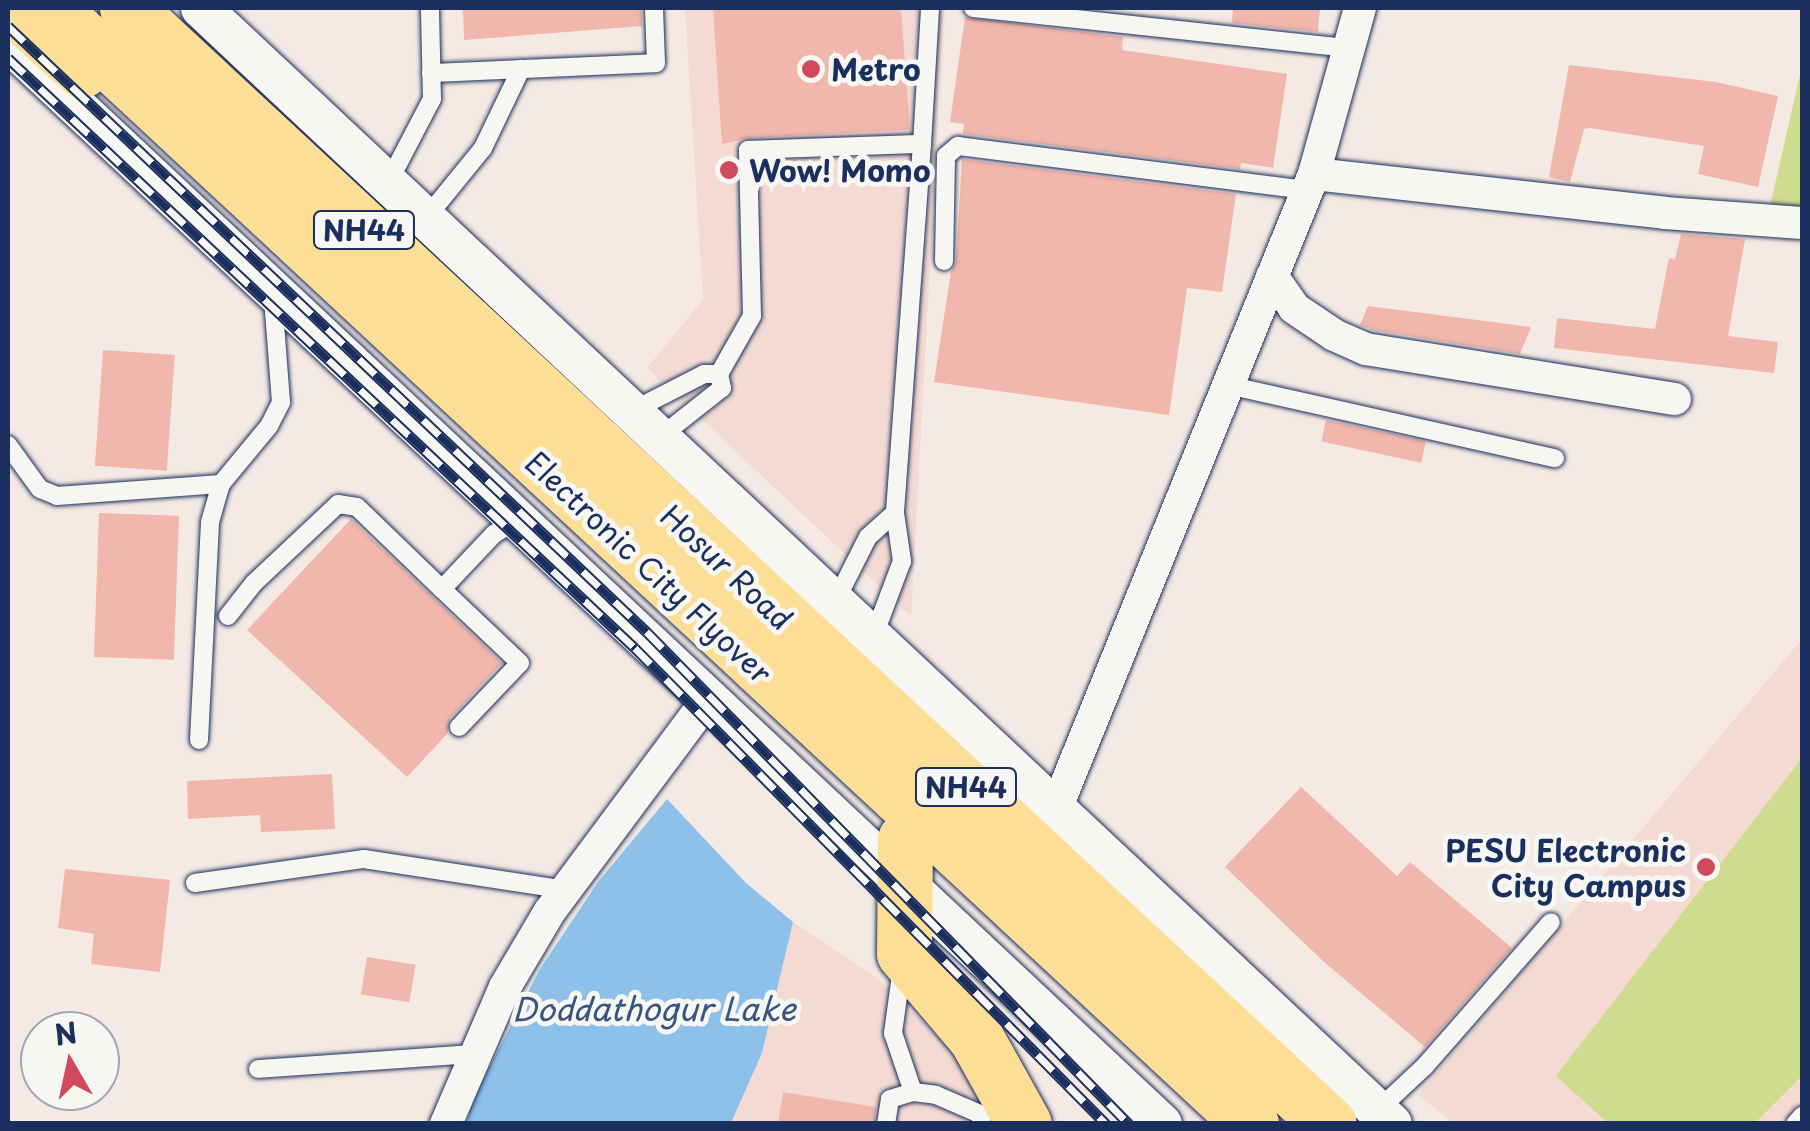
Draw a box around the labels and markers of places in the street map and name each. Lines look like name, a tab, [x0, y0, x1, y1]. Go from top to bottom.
place label: Metro	[831, 51, 921, 87]
marker: Metro	[800, 58, 822, 80]
place label: Wow! Momo	[749, 152, 930, 188]
marker: Wow! Momo	[718, 159, 740, 181]
place label: PESU Electronic City Campus	[1447, 832, 1686, 902]
marker: PESU Electronic City Campus	[1695, 856, 1717, 878]

